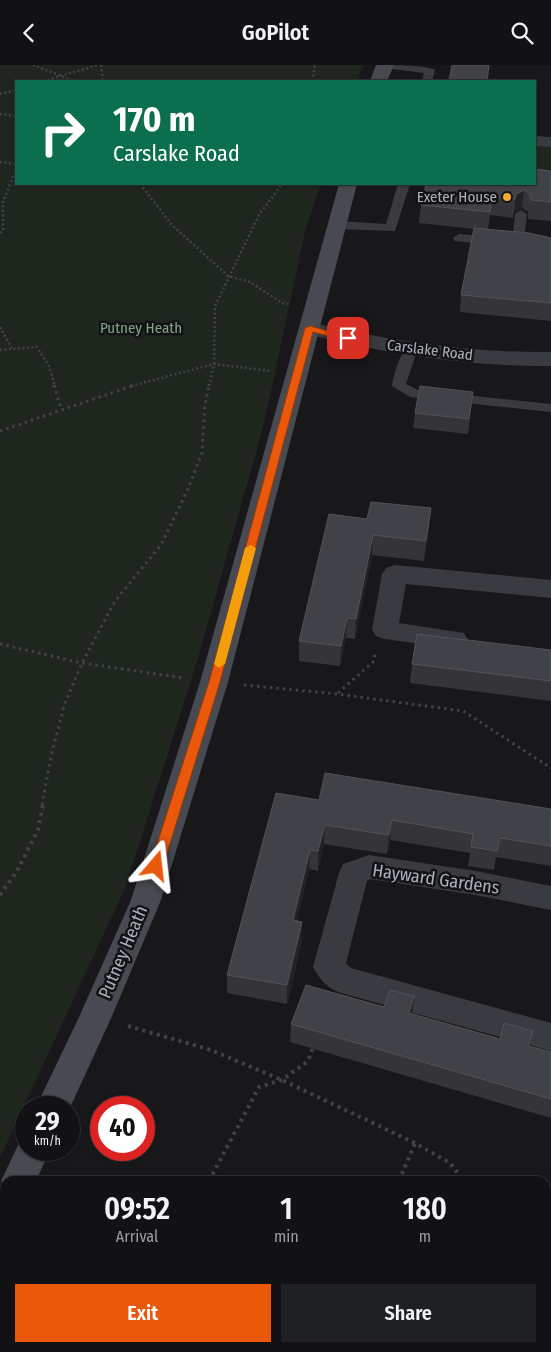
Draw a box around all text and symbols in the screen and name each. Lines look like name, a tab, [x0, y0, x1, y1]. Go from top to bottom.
icon: back	[15, 19, 43, 47]
text: GoPilot	[242, 19, 309, 46]
icon: search	[508, 19, 536, 47]
text: 170 m	[113, 98, 196, 140]
icon: right	[30, 100, 95, 165]
text: Carslake Road	[113, 140, 240, 167]
place label: Exeter House	[417, 188, 497, 206]
marker: Exeter House	[501, 191, 513, 203]
pin	[327, 317, 369, 359]
park label: Putney Heath	[100, 319, 182, 337]
icon: arrive	[334, 324, 362, 352]
street label: Carslake Road	[386, 336, 474, 364]
position arrow	[129, 839, 181, 891]
street label: Hayward Gardens	[371, 859, 501, 899]
street label: Putney Heath	[94, 902, 152, 1002]
speed limit sign: 40	[90, 1096, 155, 1161]
text: 29	[35, 1107, 60, 1137]
text: km/h	[34, 1134, 61, 1148]
text: 09:52	[104, 1191, 170, 1227]
text: 1	[280, 1191, 293, 1227]
text: 180	[403, 1191, 447, 1227]
text: Arrival	[116, 1227, 158, 1246]
text: min	[274, 1227, 299, 1246]
text: m	[419, 1227, 431, 1246]
button: Exit	[15, 1284, 271, 1342]
button: Share	[281, 1284, 536, 1342]

